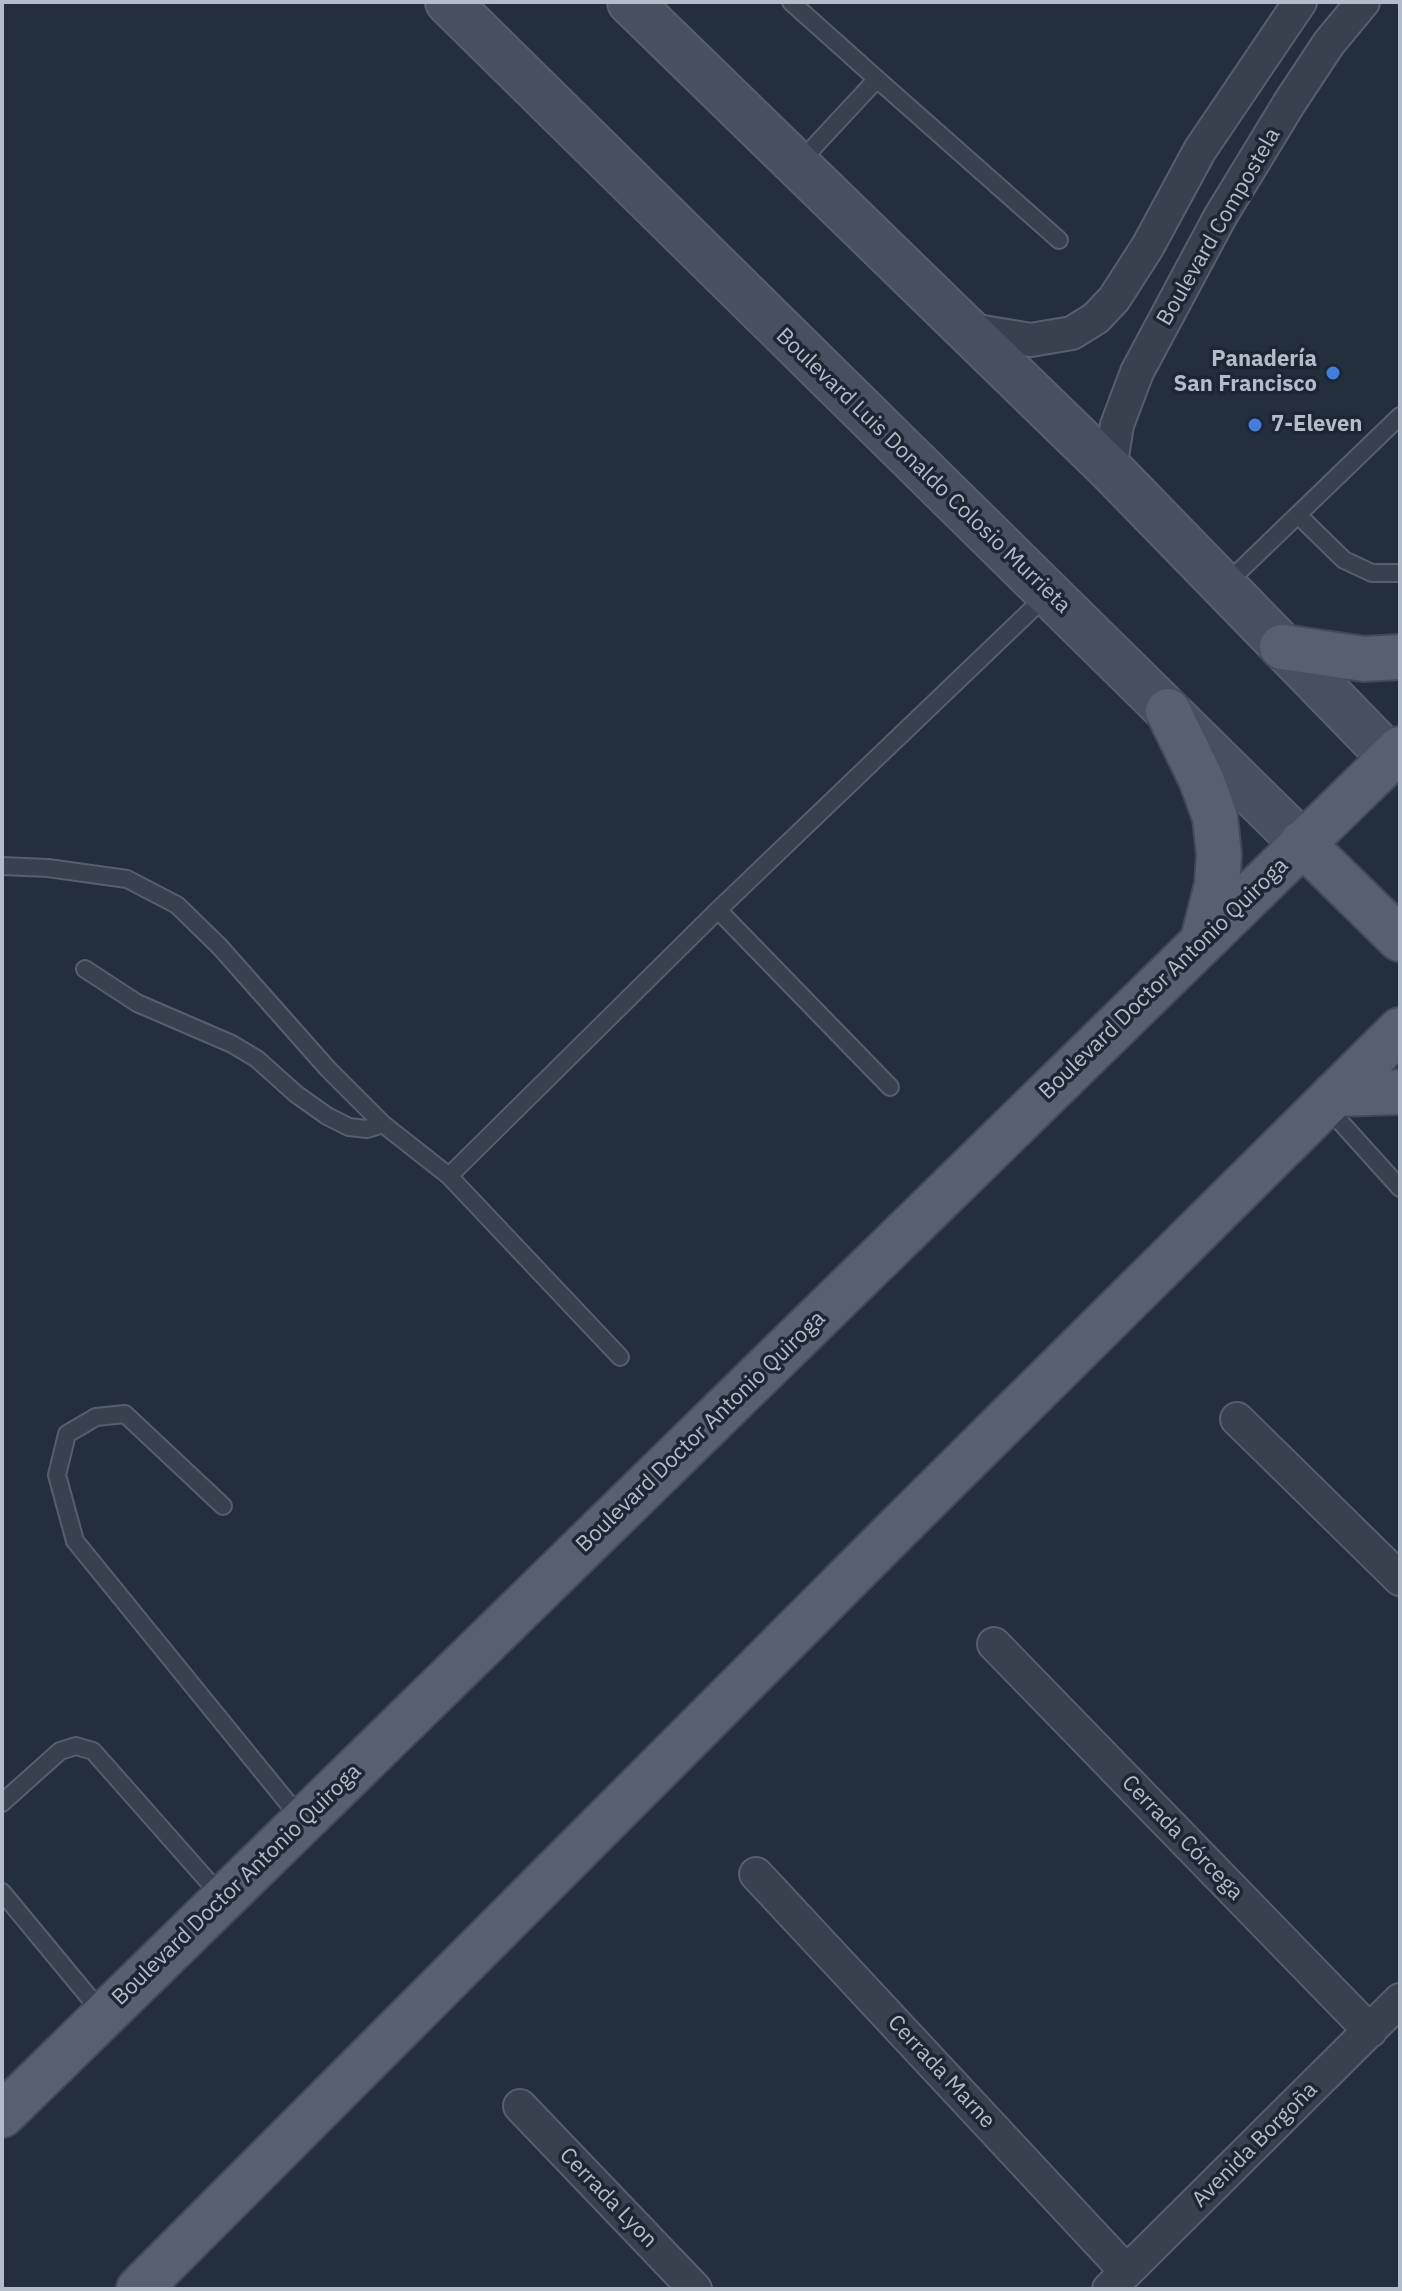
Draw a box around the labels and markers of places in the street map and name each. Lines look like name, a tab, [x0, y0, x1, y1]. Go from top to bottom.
place label: Panadería San Francisco	[1174, 347, 1317, 398]
marker: Panadería San Francisco	[1324, 364, 1342, 382]
place label: 7-Eleven	[1271, 412, 1362, 438]
marker: 7-Eleven	[1246, 416, 1264, 434]

